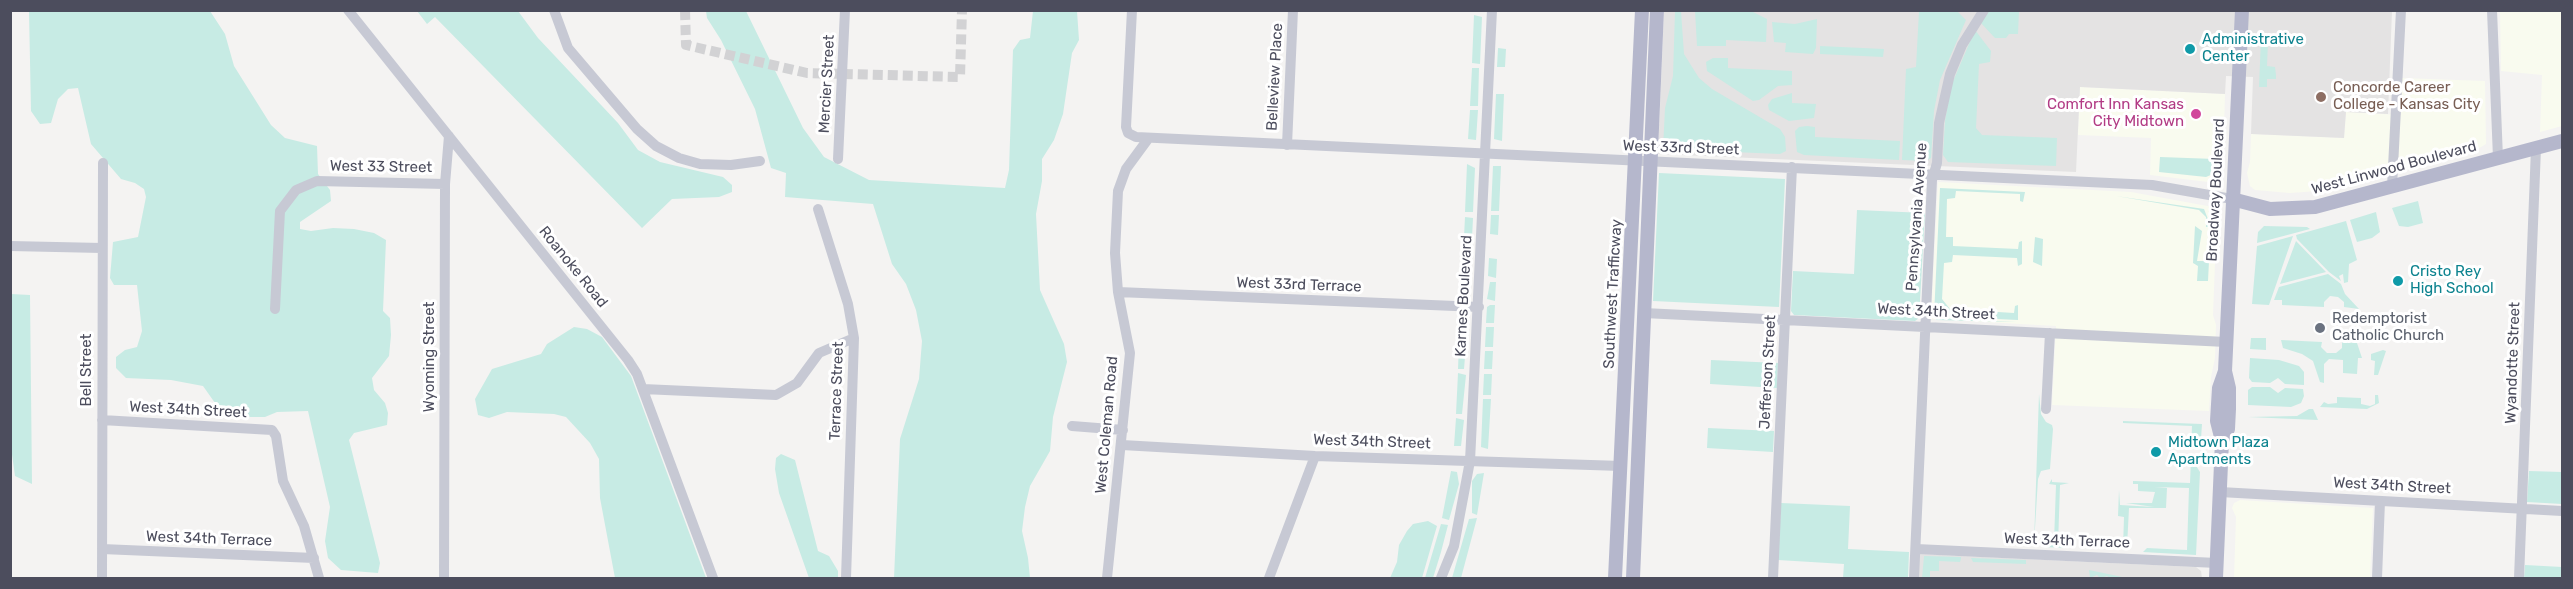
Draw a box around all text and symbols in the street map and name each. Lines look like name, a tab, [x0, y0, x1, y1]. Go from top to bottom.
street label: Belleview Place	[1263, 23, 1287, 131]
place label: Administrative Center	[2202, 31, 2304, 66]
street label: Mercier Street	[815, 34, 839, 134]
marker: Administrative Center	[2183, 42, 2197, 56]
place label: Concorde Career College - Kansas City	[2333, 79, 2481, 114]
marker: Concorde Career College - Kansas City	[2314, 90, 2328, 104]
place label: Comfort Inn Kansas City Midtown	[2047, 96, 2184, 131]
marker: Comfort Inn Kansas City Midtown	[2189, 107, 2203, 121]
street label: Broadway Boulevard	[2203, 118, 2229, 262]
street label: West 33rd Street	[1622, 137, 1740, 159]
street label: West Linwood Boulevard	[2309, 137, 2479, 199]
street label: Pennsylvania Avenue	[1903, 142, 1931, 292]
street label: West 33 Street	[330, 157, 432, 177]
street label: Southwest Trafficway	[1600, 219, 1626, 369]
street label: Roanoke Road	[535, 223, 611, 311]
street label: Karnes Boulevard	[1452, 235, 1476, 357]
place label: Cristo Rey High School	[2410, 263, 2494, 298]
street label: West 33rd Terrace	[1236, 274, 1362, 296]
marker: Cristo Rey High School	[2391, 274, 2405, 288]
street label: West 34th Street	[1877, 300, 1995, 324]
street label: Wyoming Street	[421, 302, 439, 412]
street label: Wyandotte Street	[2502, 302, 2524, 424]
place label: Redemptorist Catholic Church	[2332, 310, 2444, 345]
street label: Jefferson Street	[1756, 314, 1780, 430]
marker: Redemptorist Catholic Church	[2313, 321, 2327, 335]
street label: Bell Street	[78, 334, 96, 406]
street label: Terrace Street	[826, 341, 848, 441]
street label: West Coleman Road	[1092, 356, 1122, 494]
street label: West 34th Street	[129, 398, 247, 422]
street label: West 34th Street	[1313, 431, 1431, 453]
place label: Midtown Plaza Apartments	[2168, 434, 2269, 469]
marker: Midtown Plaza Apartments	[2149, 445, 2163, 459]
street label: West 34th Street	[2333, 474, 2451, 498]
street label: West 34th Terrace	[146, 528, 272, 550]
street label: West 34th Terrace	[2004, 530, 2130, 552]

